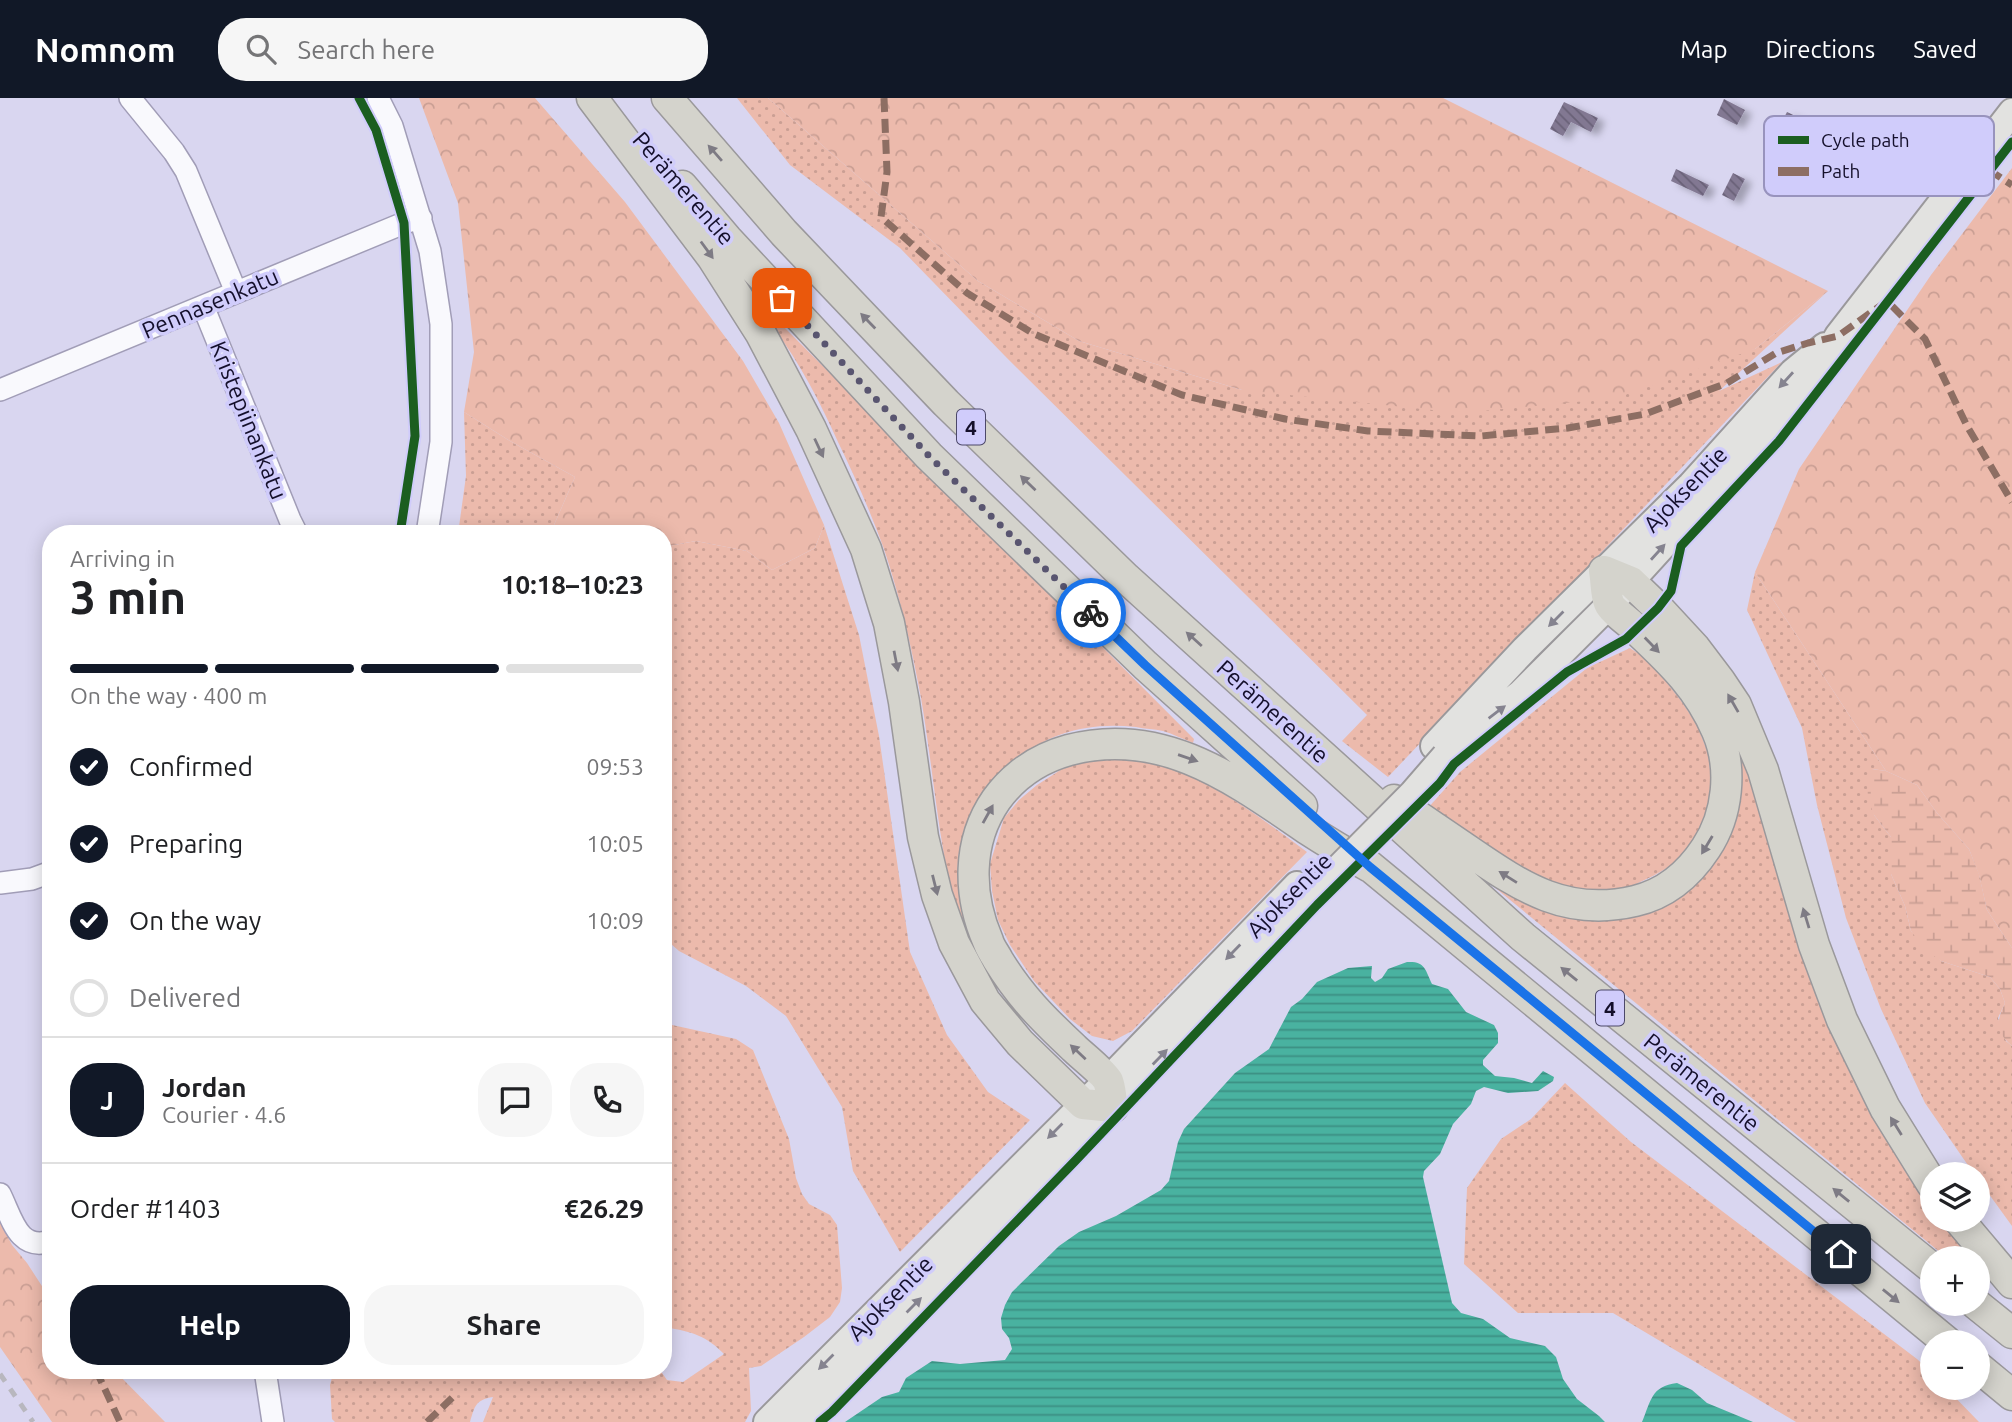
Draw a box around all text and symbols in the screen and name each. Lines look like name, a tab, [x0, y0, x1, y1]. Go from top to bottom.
search box	[218, 18, 708, 81]
icon: search	[242, 30, 280, 68]
text: Nomnom	[35, 31, 176, 68]
text: Search here	[298, 35, 435, 64]
text: Map	[1680, 36, 1727, 63]
text: Directions	[1765, 36, 1875, 63]
text: Saved	[1913, 36, 1977, 63]
legend	[1764, 116, 1994, 196]
street label: Perämerentie	[628, 127, 740, 249]
text: Cycle path	[1821, 129, 1910, 151]
one-way arrow	[707, 144, 723, 162]
text: Path	[1821, 160, 1860, 182]
one-way arrow	[700, 241, 714, 260]
street label: Pennasenkatu	[138, 263, 282, 343]
pin	[752, 268, 812, 328]
icon: bag	[763, 279, 801, 317]
one-way arrow	[861, 313, 877, 330]
street label: Kristepiinankatu	[206, 337, 292, 503]
one-way arrow	[1778, 371, 1794, 388]
road number: 4	[957, 410, 985, 444]
one-way arrow	[813, 438, 825, 458]
street label: Ajoksentie	[1638, 441, 1732, 537]
one-way arrow	[1020, 474, 1037, 491]
one-way arrow	[1650, 543, 1666, 561]
text: Arriving in	[70, 546, 175, 571]
text: 10:18–10:23	[501, 570, 644, 599]
text: 3 min	[70, 571, 186, 623]
courier	[1056, 578, 1126, 648]
icon: bike	[1072, 594, 1110, 632]
one-way arrow	[1548, 610, 1564, 627]
one-way arrow	[1185, 631, 1203, 647]
one-way arrow	[1644, 636, 1661, 653]
one-way arrow	[891, 650, 902, 672]
street label: Perämerentie	[1212, 655, 1334, 767]
text: On the way · 400 m	[70, 683, 267, 708]
one-way arrow	[1727, 693, 1739, 713]
one-way arrow	[1487, 705, 1505, 720]
icon: check	[70, 748, 108, 786]
text: Confirmed	[129, 752, 253, 781]
one-way arrow	[1178, 753, 1199, 764]
text: 09:53	[586, 754, 644, 779]
one-way arrow	[982, 803, 994, 823]
icon: check	[70, 825, 108, 863]
text: Preparing	[129, 829, 243, 858]
text: 10:05	[586, 831, 644, 856]
one-way arrow	[1701, 835, 1713, 854]
street label: Ajoksentie	[1242, 848, 1336, 942]
one-way arrow	[1498, 871, 1518, 884]
one-way arrow	[930, 874, 941, 896]
icon: check	[70, 902, 108, 940]
text: On the way	[129, 906, 261, 935]
one-way arrow	[1801, 907, 1811, 928]
text: 10:09	[586, 908, 644, 933]
one-way arrow	[1225, 943, 1241, 960]
one-way arrow	[1560, 967, 1578, 982]
text: Delivered	[129, 983, 241, 1012]
road number: 4	[1596, 990, 1624, 1026]
street label: Perämerentie	[1639, 1028, 1765, 1136]
one-way arrow	[1070, 1044, 1087, 1060]
one-way arrow	[1152, 1049, 1168, 1066]
button: chat	[478, 1063, 552, 1137]
button: phone	[570, 1063, 644, 1137]
text: Jordan	[162, 1073, 247, 1102]
text: J	[100, 1086, 114, 1115]
text: Courier · 4.6	[162, 1102, 286, 1127]
one-way arrow	[1890, 1117, 1903, 1136]
one-way arrow	[1047, 1123, 1064, 1140]
map controls	[1920, 1162, 1990, 1400]
button: layers	[1920, 1162, 1990, 1232]
one-way arrow	[1832, 1187, 1850, 1202]
text: Order #1403	[70, 1194, 221, 1223]
text: €26.29	[564, 1194, 644, 1223]
pin	[1811, 1224, 1871, 1284]
icon: home	[1822, 1235, 1860, 1273]
button: +	[1920, 1246, 1990, 1316]
street label: Ajoksentie	[843, 1251, 937, 1345]
button: Help	[70, 1285, 350, 1365]
button: Share	[364, 1285, 644, 1365]
one-way arrow	[1881, 1288, 1899, 1303]
one-way arrow	[905, 1296, 922, 1313]
button: −	[1920, 1330, 1990, 1400]
one-way arrow	[818, 1354, 835, 1371]

